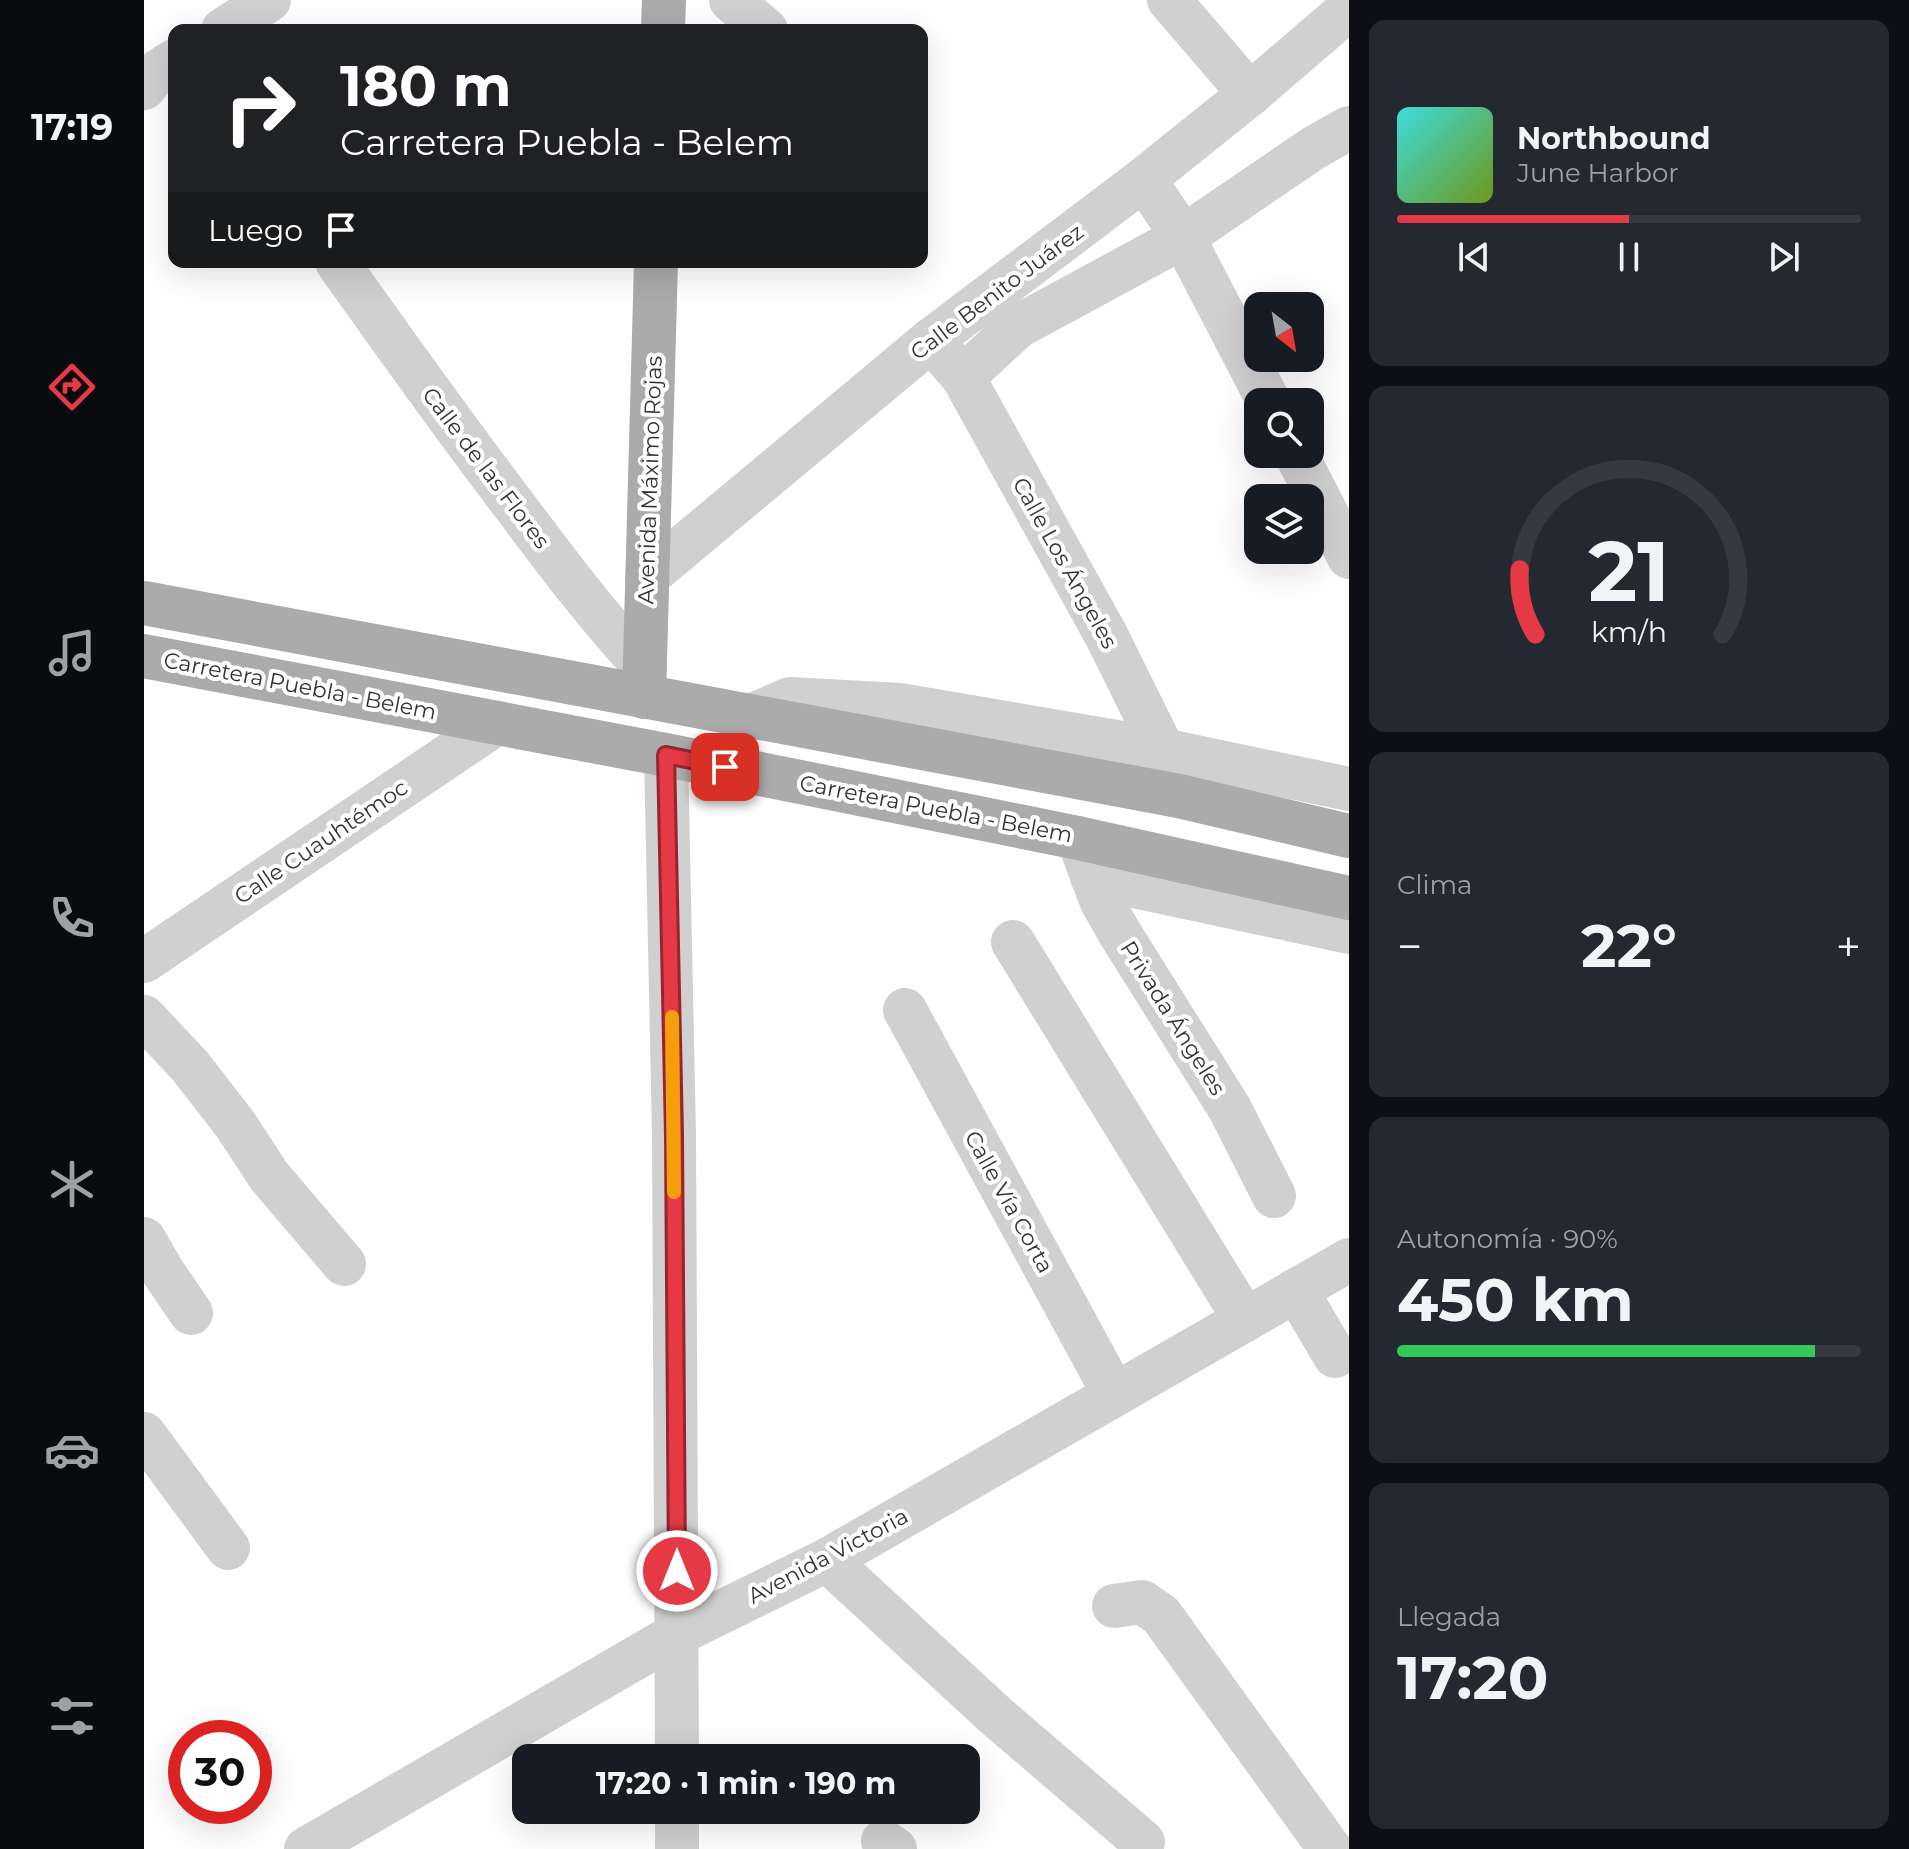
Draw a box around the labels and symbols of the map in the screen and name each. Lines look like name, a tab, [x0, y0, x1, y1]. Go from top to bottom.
street label: Calle Benito Juárez	[905, 218, 1089, 366]
north arrow	[1244, 292, 1324, 372]
street label: Avenida Máximo Rojas	[632, 355, 668, 605]
street label: Calle de las Flores	[417, 382, 556, 554]
street label: Calle Los Ángeles	[1007, 473, 1123, 653]
street label: Carretera Puebla - Belem	[161, 646, 439, 726]
pin	[691, 733, 759, 801]
street label: Carretera Puebla - Belem	[797, 769, 1075, 849]
street label: Calle Cuauhtémoc	[229, 774, 413, 910]
street label: Privada Ángeles	[1115, 936, 1231, 1100]
street label: Calle Vía Corta	[959, 1126, 1059, 1278]
street label: Avenida Victoria	[743, 1502, 913, 1610]
position arrow	[635, 1529, 719, 1613]
speed limit sign: 30	[168, 1720, 272, 1824]

